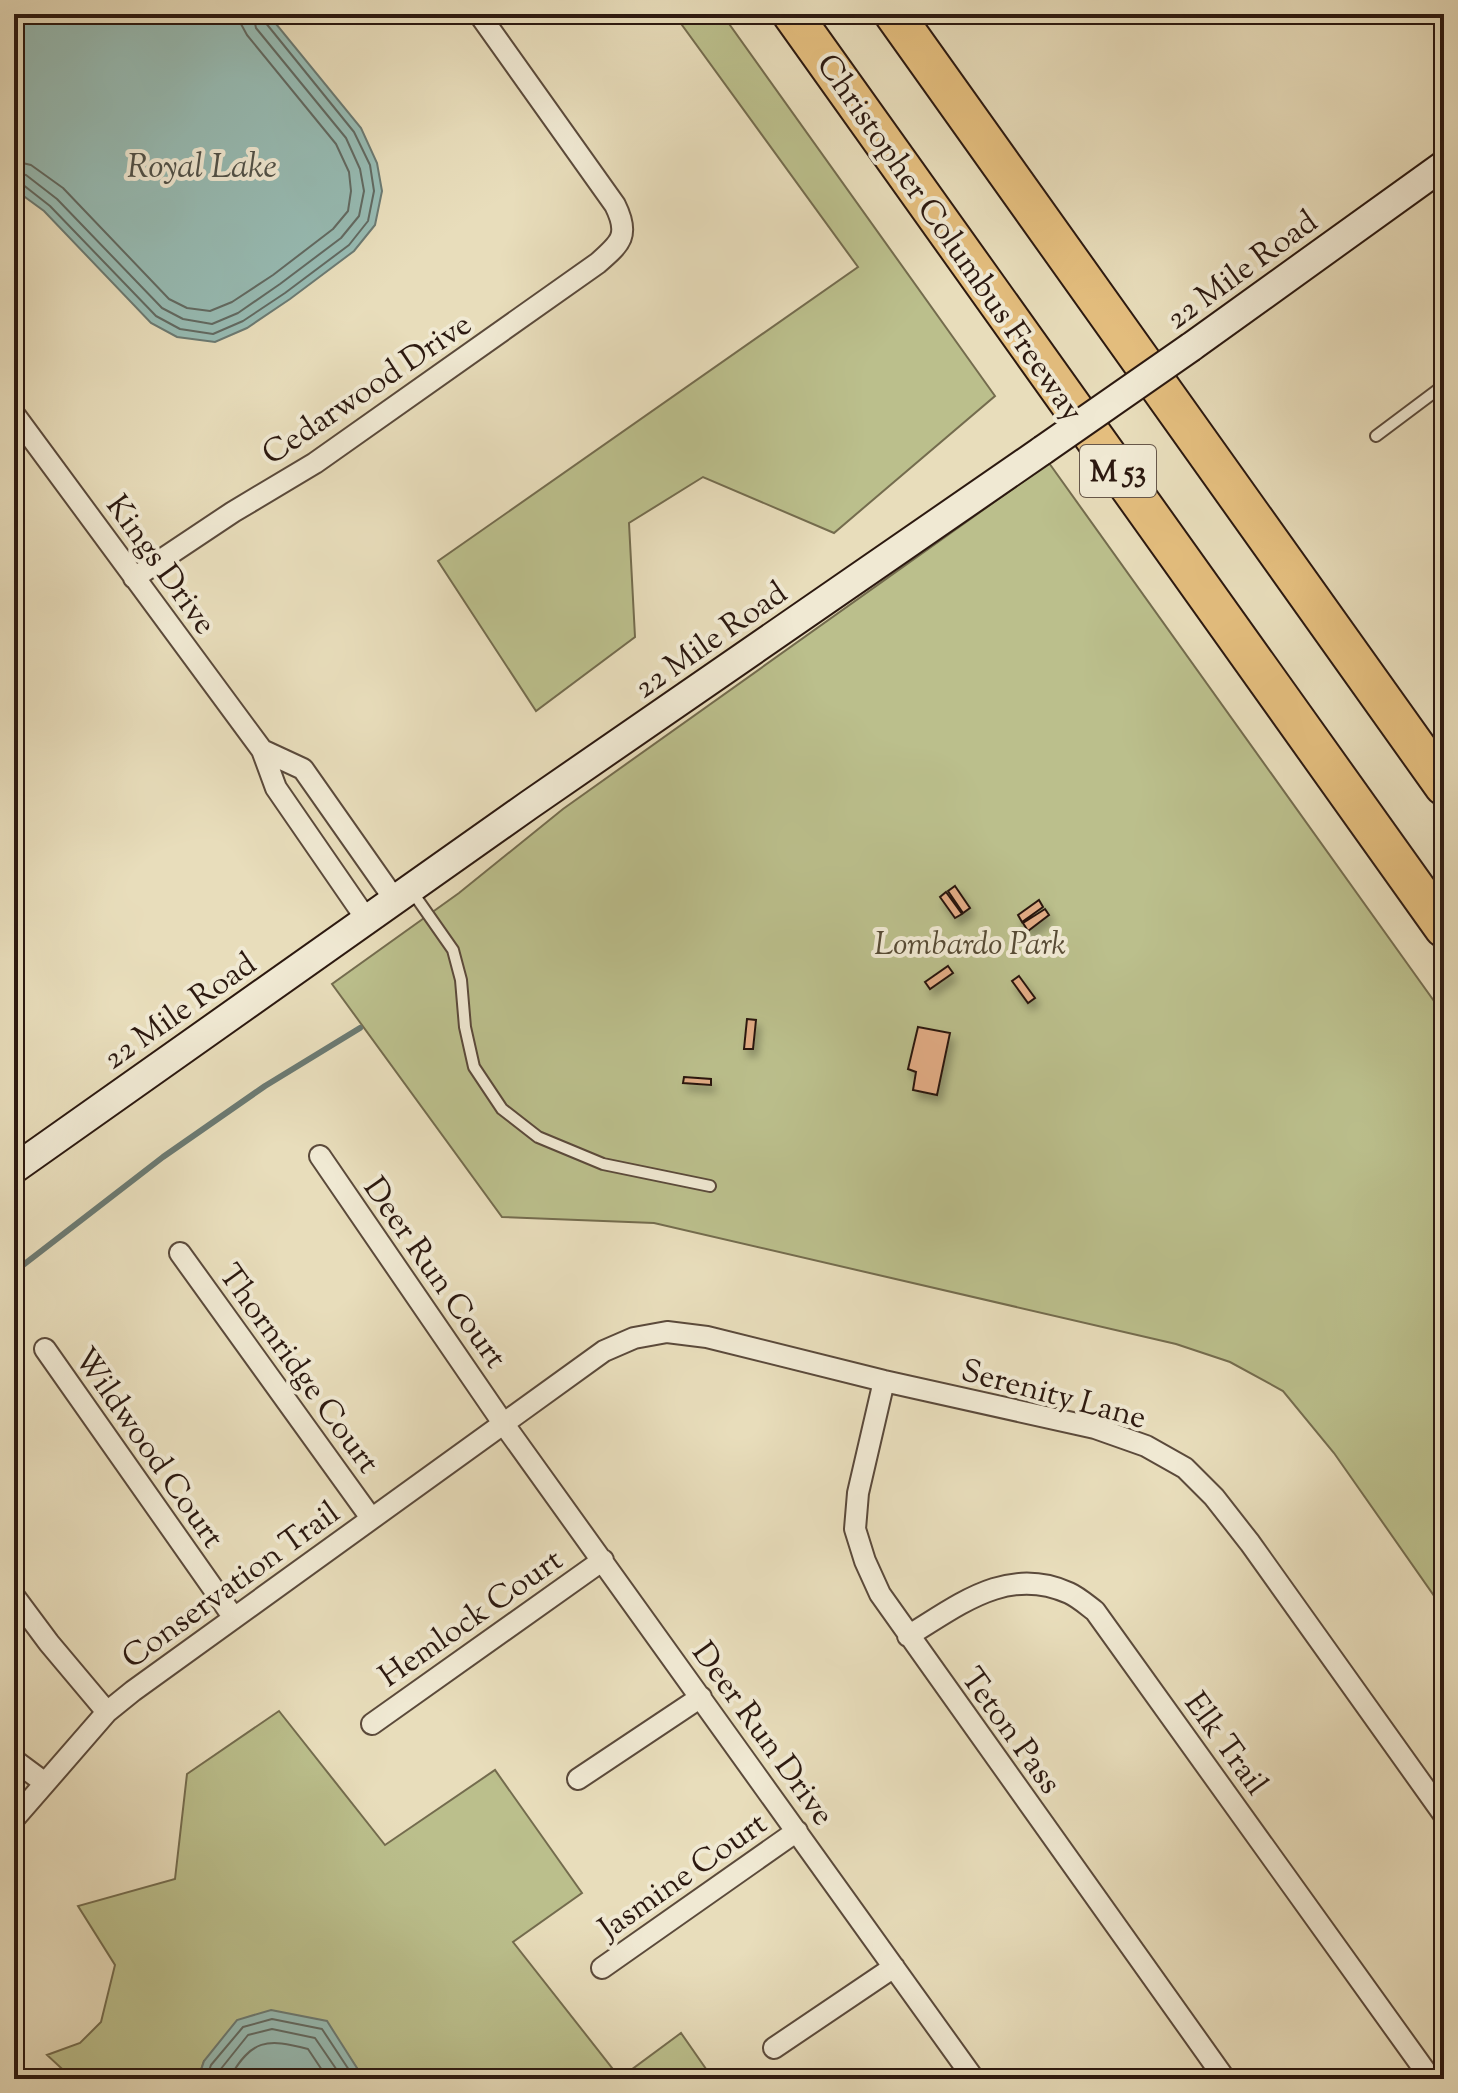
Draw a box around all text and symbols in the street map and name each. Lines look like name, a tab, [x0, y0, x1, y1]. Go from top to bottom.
street label: Christopher Columbus Freeway	[804, 46, 1093, 432]
water label: Royal Lake	[127, 144, 277, 193]
street label: 22 Mile Road	[1157, 201, 1328, 342]
street label: Cedarwood Drive	[254, 303, 482, 478]
road number: M 53	[1080, 445, 1156, 497]
street label: Kings Drive	[93, 486, 226, 645]
street label: 22 Mile Road	[626, 572, 798, 711]
park label: Lombardo Park	[874, 923, 1066, 969]
street label: 22 Mile Road	[95, 943, 267, 1082]
street label: Deer Run Court	[350, 1169, 517, 1379]
street label: Thornridge Court	[206, 1256, 389, 1484]
street label: Wildwood Court	[61, 1339, 234, 1559]
street label: Serenity Lane	[956, 1349, 1151, 1443]
street label: Conservation Trail	[113, 1492, 350, 1681]
street label: Hemlock Court	[370, 1539, 573, 1700]
street label: Deer Run Drive	[679, 1633, 844, 1836]
street label: Teton Pass	[948, 1659, 1071, 1804]
street label: Elk Trail	[1171, 1684, 1278, 1806]
street label: Jasmine Court	[589, 1802, 777, 1954]

